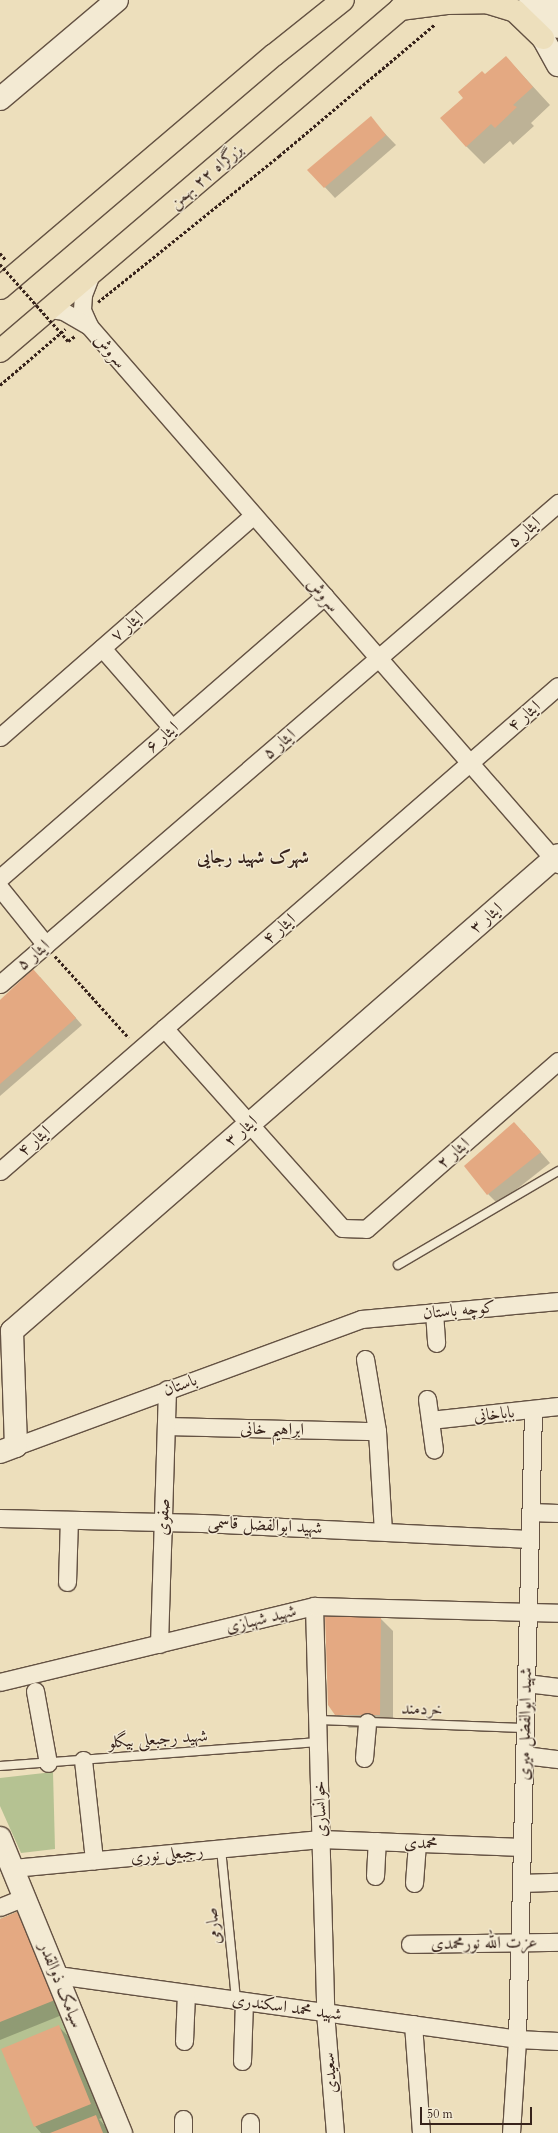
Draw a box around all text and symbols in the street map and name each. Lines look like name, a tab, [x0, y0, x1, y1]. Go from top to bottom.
street label: بزرگراه ۲۲ بهمن	[165, 139, 247, 213]
street label: سروش	[90, 330, 130, 372]
street label: ایثار ۵	[503, 512, 545, 552]
street label: سروش	[303, 574, 343, 616]
street label: ایثار ۷	[106, 606, 148, 646]
street label: ایثار ۴	[503, 696, 545, 736]
street label: ایثار ۶	[141, 717, 183, 757]
street label: ایثار ۵	[258, 724, 300, 764]
district label: شهرک شهید رجایی	[197, 847, 309, 869]
street label: ایثار ۳	[465, 898, 507, 938]
street label: ایثار ۴	[258, 909, 300, 949]
street label: ایثار ۵	[12, 935, 54, 975]
street label: ایثار ۳	[220, 1111, 262, 1151]
street label: ایثار ۴	[13, 1121, 55, 1161]
street label: ایثار ۲	[432, 1133, 474, 1173]
street label: کوچه باستان	[422, 1297, 496, 1323]
street label: باستان	[160, 1370, 200, 1400]
street label: باباخانی	[473, 1402, 515, 1426]
street label: ابراهیم خانی	[240, 1418, 304, 1440]
street label: صفوی	[152, 1498, 174, 1536]
street label: شهید ابوالفضل قاسمی	[207, 1512, 323, 1538]
street label: شهید شهبازی	[224, 1600, 298, 1638]
street label: شهید ابوالفضل میری	[514, 1667, 536, 1781]
street label: خردمند	[401, 1698, 443, 1720]
street label: شهید رجبعلی بیگلو	[108, 1725, 208, 1753]
street label: خوانساری	[309, 1780, 331, 1838]
street label: محمدی	[404, 1832, 438, 1854]
street label: رجبعلی نوری	[130, 1841, 204, 1867]
street label: صارمی	[201, 1906, 225, 1946]
street label: عزت الله نورمحمدی	[431, 1932, 537, 1954]
street label: سیامک ذوالقدر	[35, 1939, 87, 2031]
street label: شهید محمد اسکندری	[231, 1989, 343, 2025]
street label: سعیدی	[318, 2052, 342, 2094]
scale bar	[422, 2099, 534, 2125]
text: 50 m	[427, 2106, 453, 2122]

